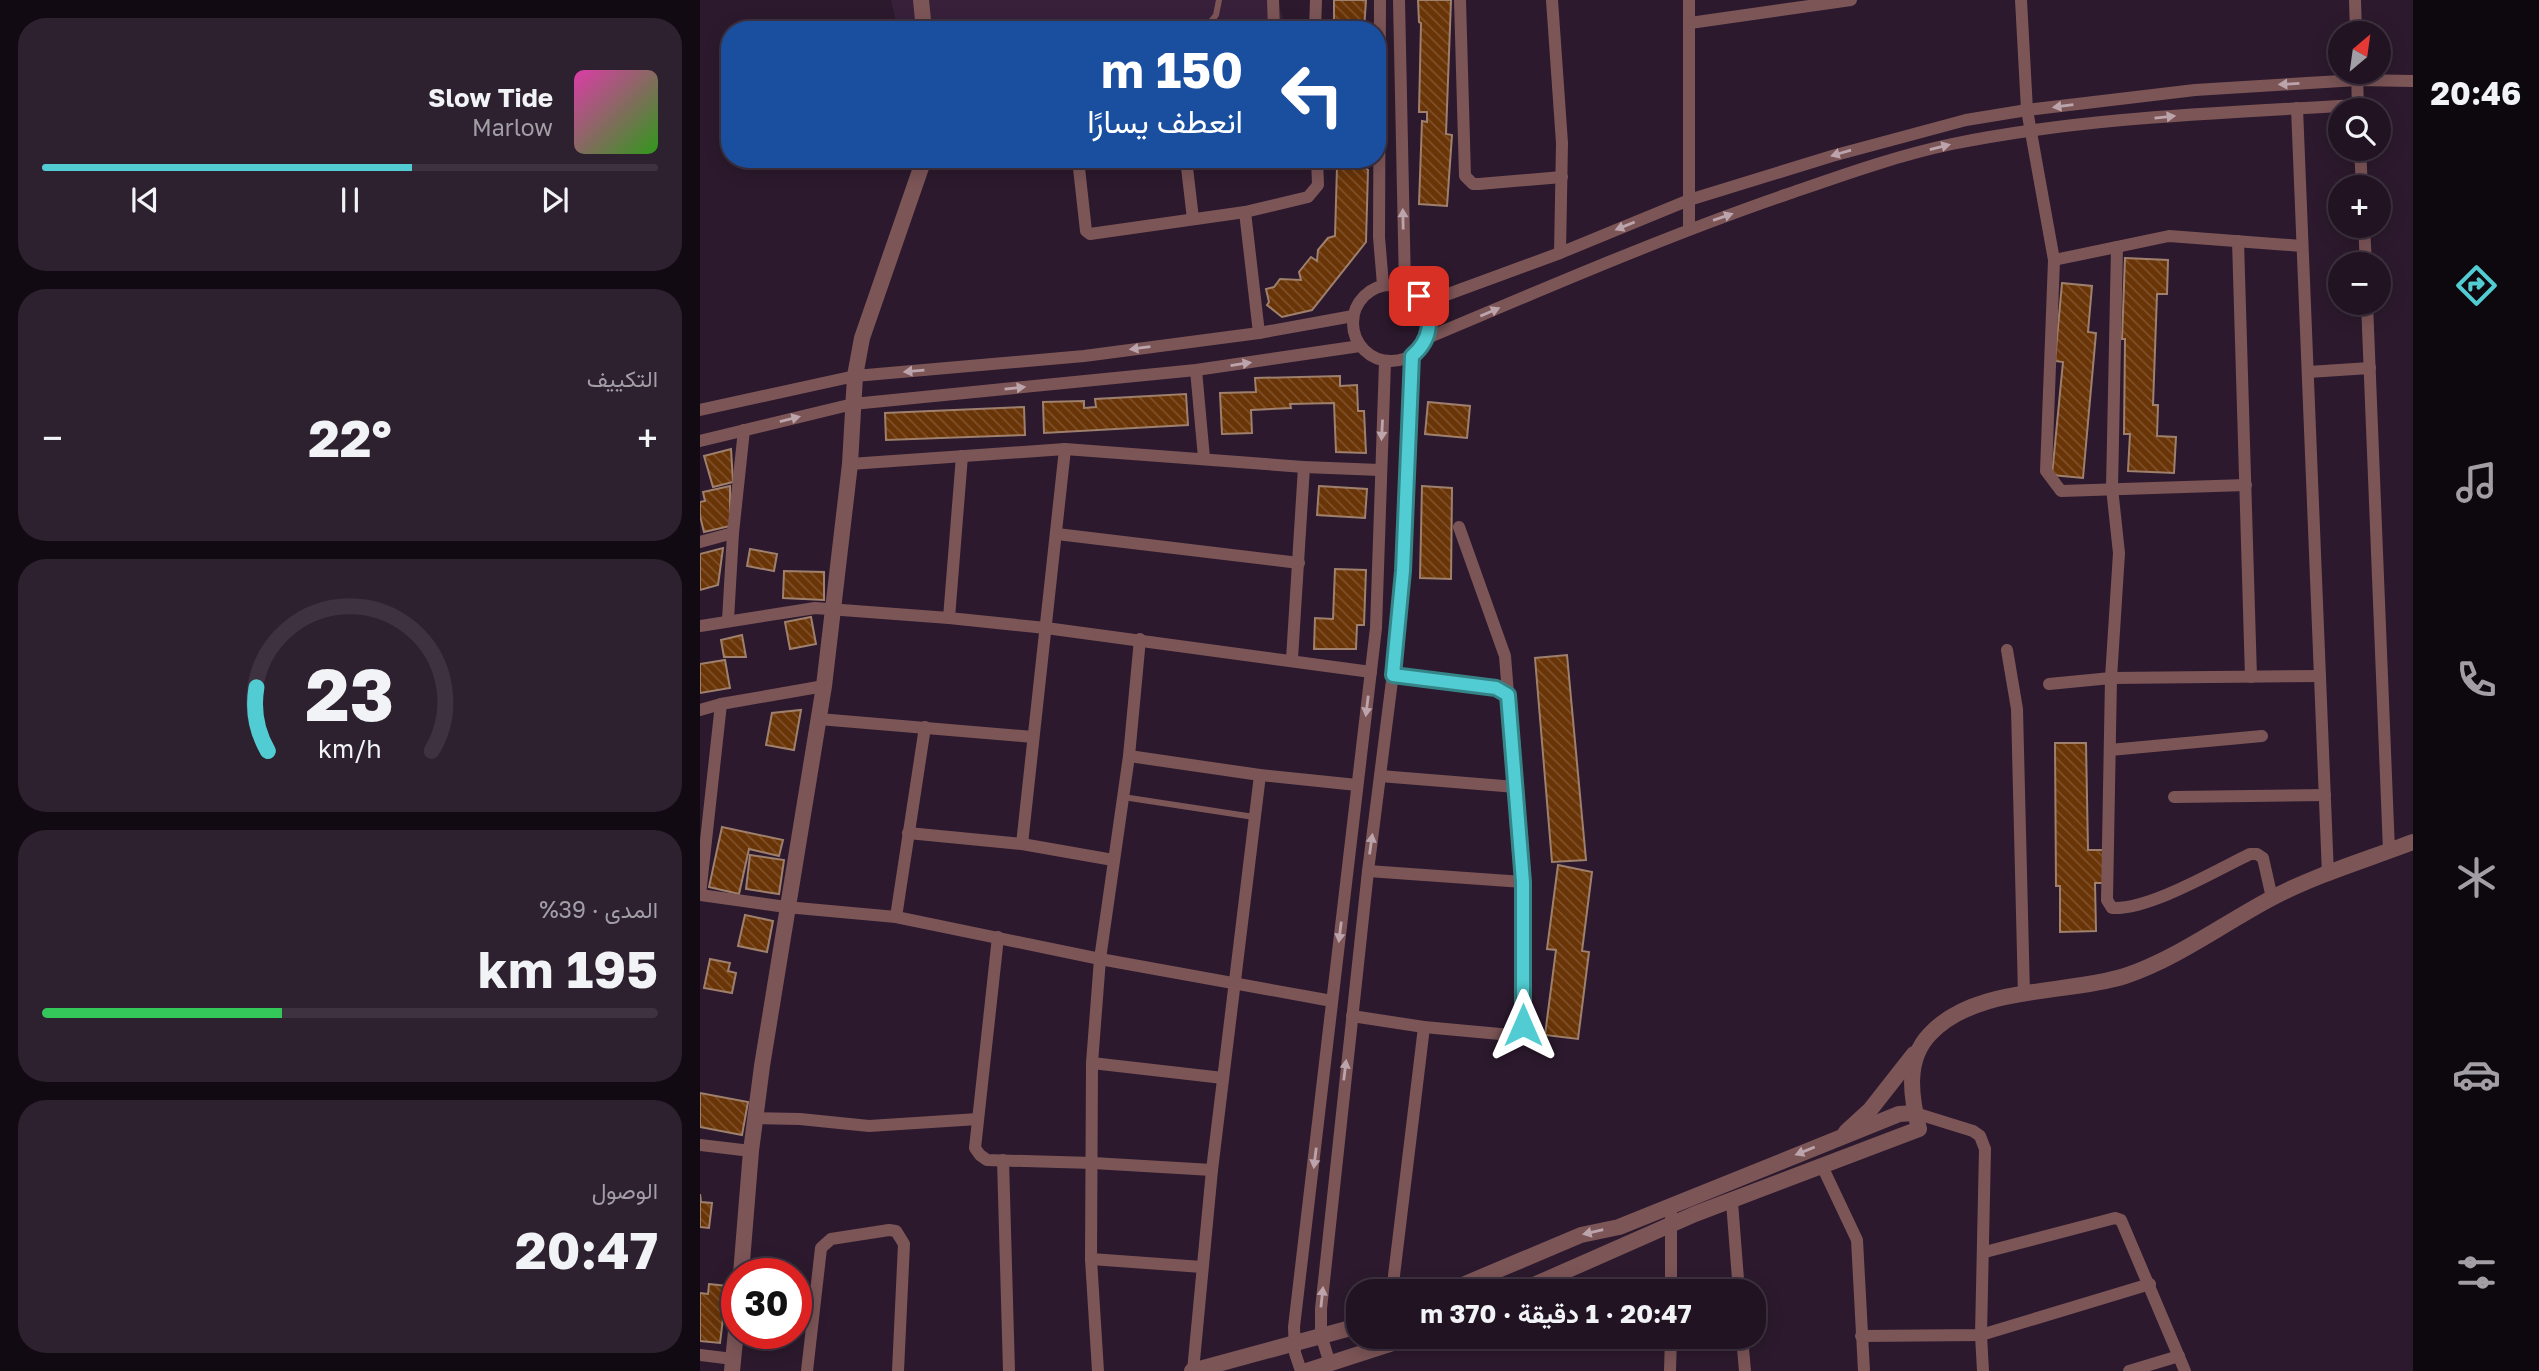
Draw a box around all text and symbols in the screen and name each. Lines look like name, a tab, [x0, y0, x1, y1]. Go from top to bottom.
north arrow	[2328, 21, 2390, 84]
map controls	[2328, 21, 2391, 315]
text: 150 m	[1101, 40, 1243, 99]
icon: left	[1267, 49, 1358, 140]
text: 20:46	[2431, 74, 2521, 112]
one-way arrow	[2278, 79, 2300, 90]
text: Slow Tide	[428, 82, 553, 113]
button: search	[2328, 98, 2391, 161]
one-way arrow	[2052, 100, 2074, 111]
text: انعطف يسارًا	[1087, 102, 1243, 140]
one-way arrow	[2154, 111, 2176, 122]
text: Marlow	[472, 113, 553, 141]
one-way arrow	[1929, 142, 1951, 153]
one-way arrow	[1830, 149, 1851, 159]
button: +	[2328, 175, 2391, 238]
icon: previous	[126, 181, 164, 219]
icon: pause	[331, 181, 369, 219]
icon: next	[536, 181, 574, 219]
one-way arrow	[1398, 208, 1409, 230]
one-way arrow	[1713, 211, 1734, 222]
one-way arrow	[1615, 221, 1636, 232]
button: −	[2328, 252, 2391, 315]
icon: directions	[2452, 261, 2501, 310]
pin	[1389, 266, 1449, 326]
icon: arrive	[1400, 277, 1438, 315]
one-way arrow	[1480, 306, 1501, 317]
one-way arrow	[1129, 343, 1151, 354]
one-way arrow	[1230, 358, 1252, 369]
text: التكييف	[587, 364, 658, 392]
one-way arrow	[903, 366, 925, 377]
one-way arrow	[1004, 382, 1026, 393]
text: 22°	[308, 406, 392, 468]
one-way arrow	[779, 413, 801, 424]
text: −	[42, 415, 63, 460]
text: +	[637, 415, 658, 460]
one-way arrow	[1377, 419, 1388, 441]
icon: music	[2452, 458, 2501, 507]
text: 23	[306, 651, 394, 738]
icon: phone	[2452, 655, 2501, 704]
one-way arrow	[1362, 695, 1373, 717]
text: km/h	[318, 733, 382, 764]
one-way arrow	[1366, 833, 1377, 855]
icon: climate	[2452, 853, 2501, 902]
text: المدى · 39%	[539, 895, 658, 923]
one-way arrow	[1335, 921, 1346, 943]
text: 195 km	[478, 937, 658, 999]
position arrow	[1486, 988, 1560, 1062]
icon: car	[2452, 1050, 2501, 1099]
one-way arrow	[1340, 1059, 1351, 1081]
one-way arrow	[1794, 1146, 1815, 1157]
one-way arrow	[1310, 1147, 1321, 1169]
text: الوصول	[592, 1176, 658, 1204]
text: 20:47	[515, 1218, 658, 1280]
one-way arrow	[1582, 1227, 1604, 1238]
icon: filters	[2452, 1248, 2501, 1297]
speed limit sign: 30	[721, 1258, 812, 1349]
one-way arrow	[1317, 1285, 1328, 1307]
text: 20:47 · 1 دقيقة · 370 m	[1420, 1298, 1692, 1329]

